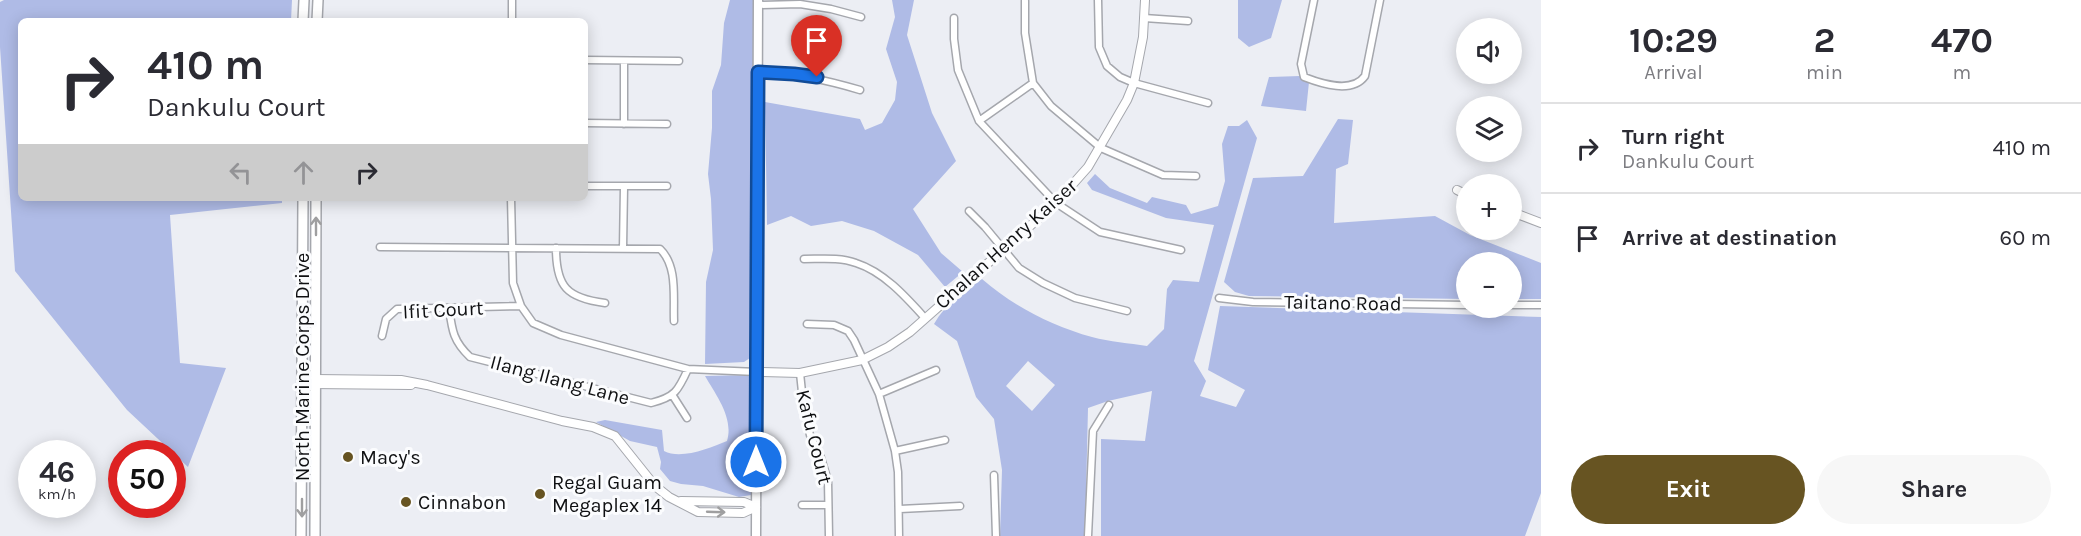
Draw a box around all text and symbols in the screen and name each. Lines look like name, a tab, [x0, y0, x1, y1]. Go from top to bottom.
pin	[791, 15, 842, 77]
map controls	[1456, 18, 1522, 318]
button: sound	[1456, 18, 1522, 84]
text: 10:29	[1629, 19, 1718, 61]
text: 2	[1814, 19, 1835, 61]
text: 470	[1931, 19, 1993, 61]
icon: arrive	[800, 24, 833, 57]
text: 410 m	[147, 40, 264, 90]
icon: right	[48, 42, 126, 120]
text: Arrival	[1644, 61, 1703, 84]
text: min	[1806, 61, 1843, 84]
text: m	[1953, 61, 1971, 84]
text: Dankulu Court	[147, 91, 325, 123]
button: layers	[1456, 96, 1522, 162]
text: Turn right	[1622, 124, 1725, 150]
icon: right	[1571, 132, 1604, 165]
text: 410 m	[1993, 135, 2051, 161]
text: Dankulu Court	[1622, 150, 1754, 173]
icon: left	[224, 156, 257, 189]
icon: ahead	[287, 156, 320, 189]
icon: right	[350, 156, 383, 189]
street label: Chalan Henry Kaiser	[930, 174, 1082, 314]
button: +	[1456, 174, 1522, 240]
one-way arrow	[310, 216, 322, 236]
icon: arrive	[1571, 222, 1604, 255]
text: Arrive at destination	[1622, 225, 1837, 251]
text: 60 m	[2000, 225, 2051, 251]
button: −	[1456, 252, 1522, 318]
street label: North Marine Corps Drive	[291, 253, 314, 481]
street label: Taitano Road	[1284, 290, 1402, 316]
street label: Ifit Court	[402, 296, 484, 324]
street label: Ilang Ilang Lane	[488, 350, 632, 410]
street label: Kafu Court	[791, 387, 837, 487]
position arrow	[724, 430, 788, 494]
speed limit sign: 50	[108, 440, 186, 518]
place label: Macy's	[360, 446, 421, 469]
marker: Macy's	[341, 450, 355, 464]
text: 46	[39, 454, 75, 490]
button: Exit	[1571, 455, 1805, 524]
button: Share	[1817, 455, 2051, 524]
place label: Regal Guam Megaplex 14	[552, 471, 662, 517]
text: km/h	[38, 485, 76, 503]
marker: Regal Guam Megaplex 14	[533, 487, 547, 501]
place label: Cinnabon	[418, 491, 506, 514]
marker: Cinnabon	[399, 495, 413, 509]
one-way arrow	[296, 498, 308, 518]
one-way arrow	[705, 507, 725, 518]

